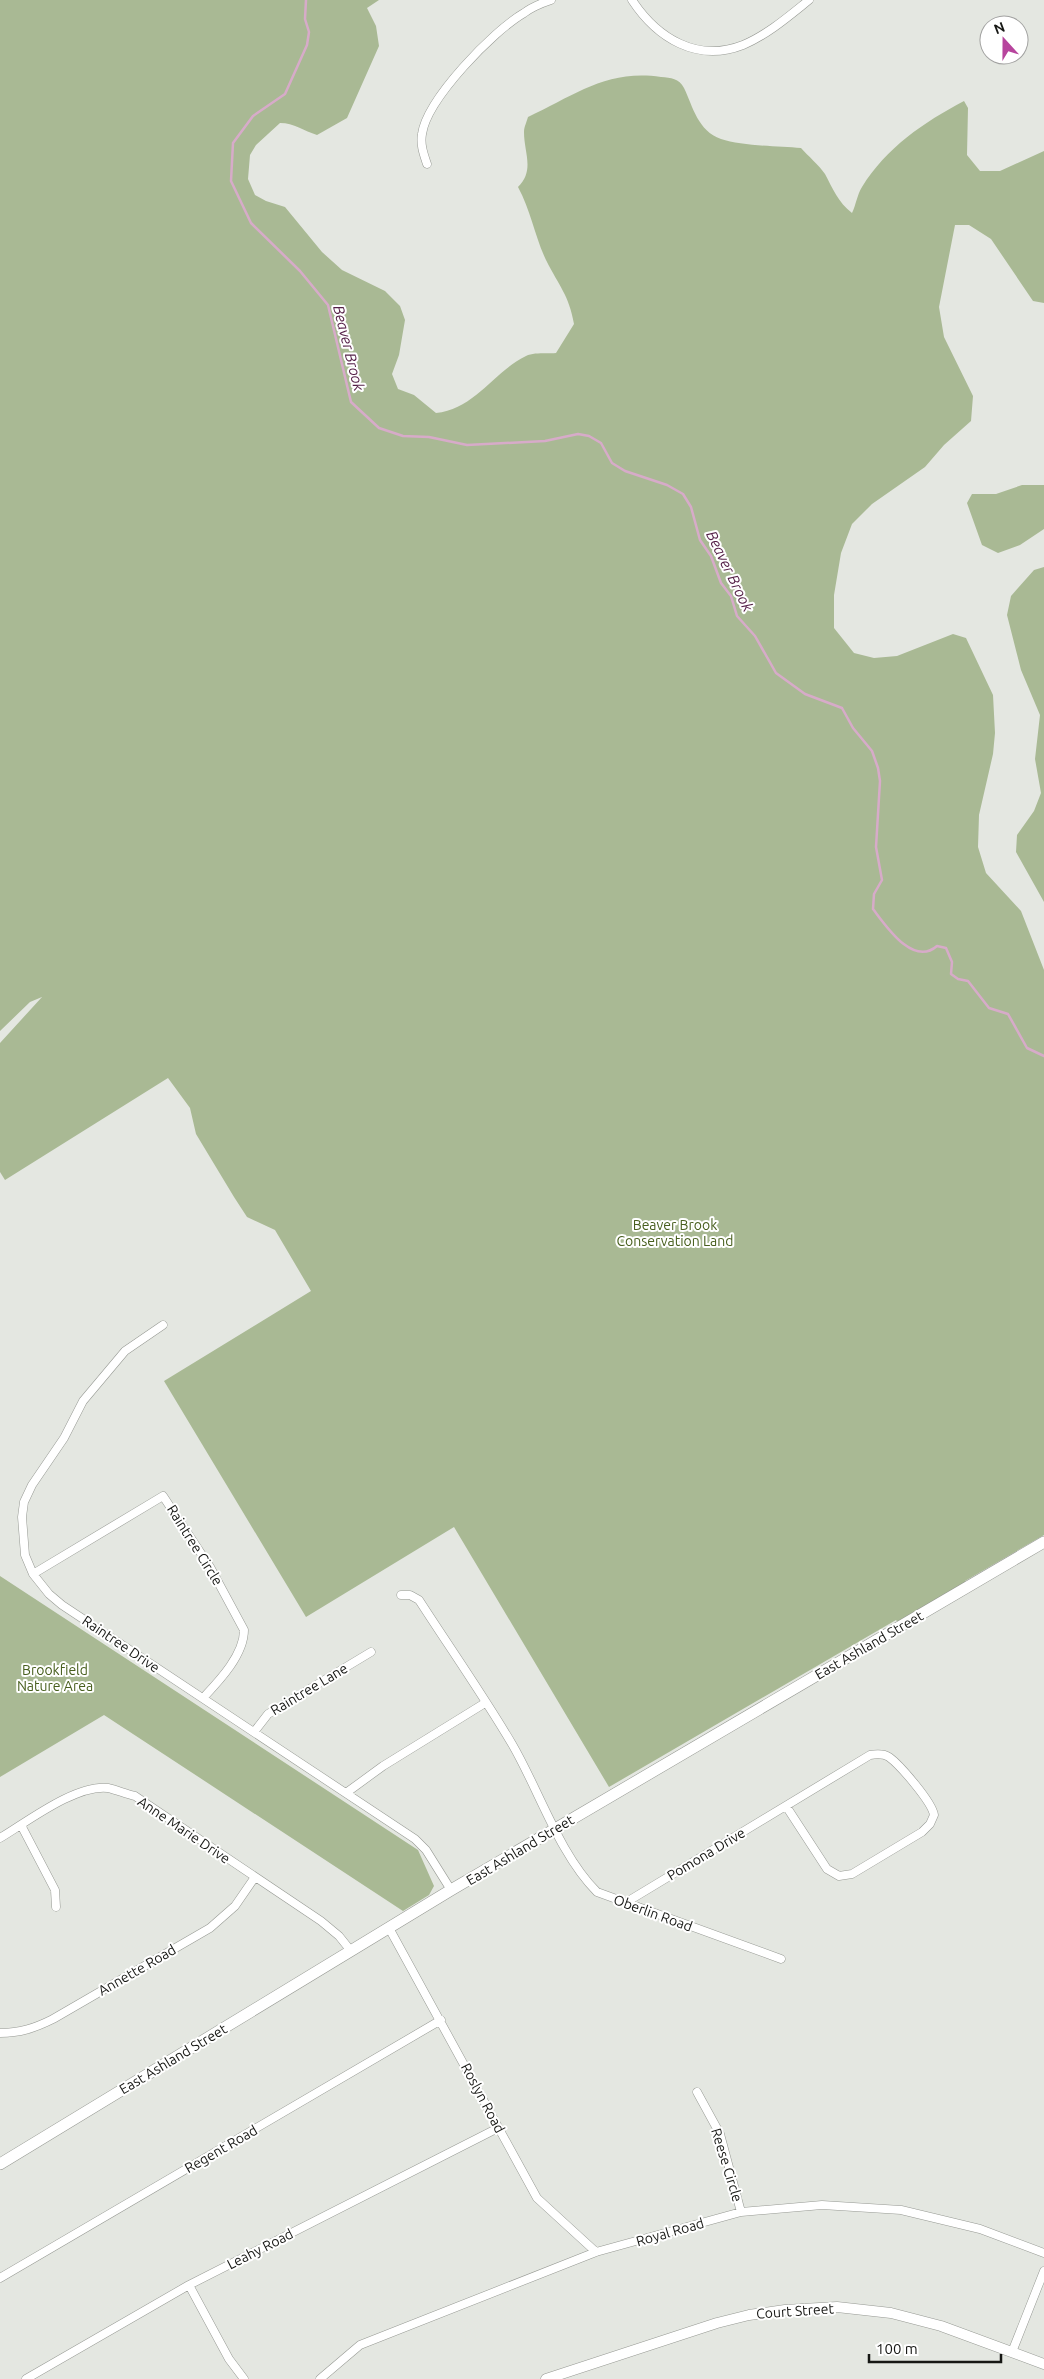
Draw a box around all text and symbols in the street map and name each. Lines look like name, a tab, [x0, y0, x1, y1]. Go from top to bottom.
north arrow	[979, 15, 1029, 65]
text: N	[992, 19, 1007, 37]
water label: Beaver Brook	[330, 303, 368, 393]
water label: Beaver Brook	[703, 528, 757, 614]
park label: Beaver Brook Conservation Land	[617, 1217, 734, 1249]
street label: Raintree Circle	[164, 1502, 226, 1588]
street label: East Ashland Street	[812, 1607, 926, 1683]
street label: Raintree Drive	[79, 1612, 163, 1676]
street label: Raintree Lane	[268, 1660, 350, 1718]
park label: Brookfield Nature Area	[17, 1662, 93, 1694]
street label: Anne Marie Drive	[135, 1793, 233, 1867]
street label: East Ashland Street	[463, 1811, 577, 1888]
street label: Pomona Drive	[664, 1824, 748, 1884]
street label: Oberlin Road	[611, 1891, 695, 1935]
street label: Annette Road	[95, 1941, 179, 1999]
street label: East Ashland Street	[116, 2020, 230, 2097]
street label: Roslyn Road	[458, 2060, 508, 2136]
street label: Regent Road	[182, 2122, 260, 2176]
street label: Reese Circle	[708, 2126, 746, 2204]
street label: Royal Road	[634, 2215, 706, 2249]
street label: Leahy Road	[224, 2225, 296, 2273]
street label: Court Street	[756, 2300, 835, 2322]
scale bar	[869, 2332, 1002, 2364]
text: 100 m	[876, 2340, 918, 2357]

